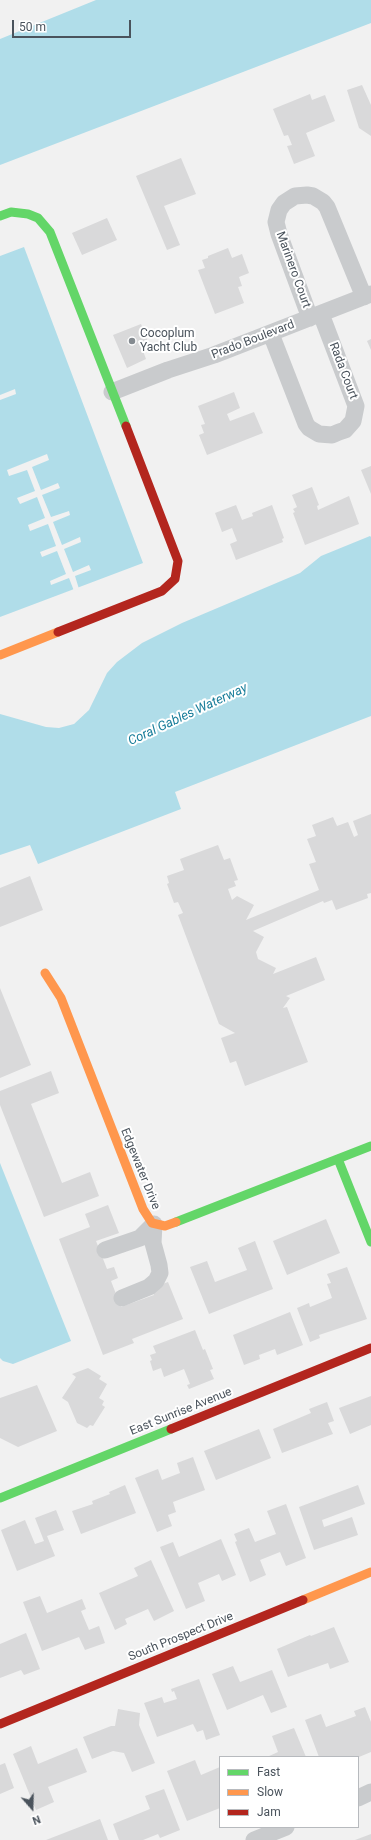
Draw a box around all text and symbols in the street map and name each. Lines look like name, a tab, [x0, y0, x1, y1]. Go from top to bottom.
scale bar	[14, 12, 133, 38]
text: 50 m	[19, 20, 46, 34]
street label: Marinero Court	[273, 230, 313, 310]
street label: Prado Boulevard	[210, 318, 296, 362]
place label: Cocoplum Yacht Club	[140, 327, 197, 355]
marker: Cocoplum Yacht Club	[127, 336, 137, 346]
street label: Rada Court	[326, 341, 360, 401]
water label: Coral Gables Waterway	[126, 681, 250, 749]
street label: Edgewater Drive	[117, 1126, 163, 1212]
street label: East Sunrise Avenue	[128, 1385, 234, 1439]
street label: South Prospect Drive	[126, 1609, 236, 1665]
legend	[219, 1756, 359, 1828]
text: Fast	[257, 1765, 280, 1779]
text: Slow	[257, 1785, 283, 1799]
north arrow	[12, 1788, 52, 1828]
text: Jam	[257, 1805, 281, 1819]
text: N	[30, 1812, 42, 1827]

